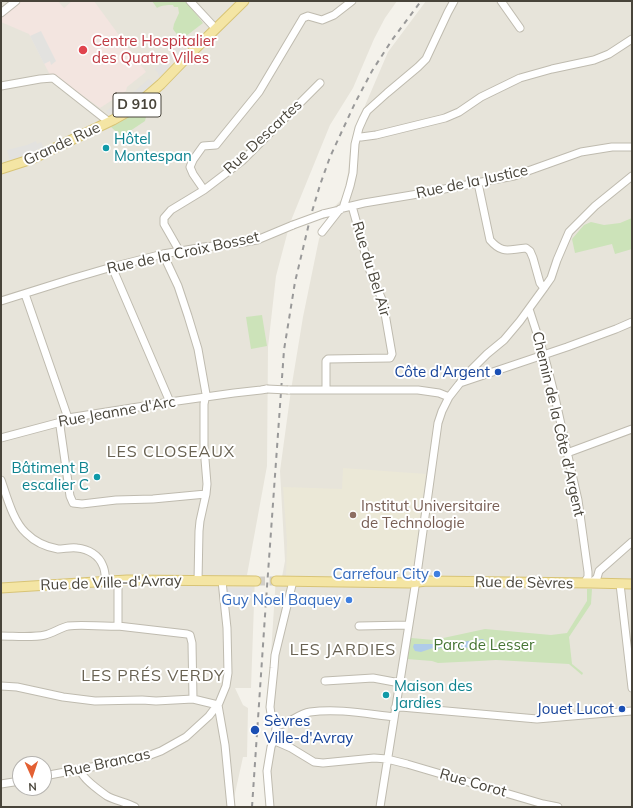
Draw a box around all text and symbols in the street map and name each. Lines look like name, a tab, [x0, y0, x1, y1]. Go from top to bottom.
place label: Centre Hospitalier des Quatre Villes	[92, 32, 216, 67]
marker: Centre Hospitalier des Quatre Villes	[77, 44, 89, 56]
road number: D 910	[113, 93, 161, 117]
street label: Rue Descartes	[220, 96, 306, 178]
street label: Grande Rue	[21, 118, 103, 170]
place label: Hôtel Montespan	[114, 130, 192, 165]
marker: Hôtel Montespan	[101, 143, 111, 153]
street label: Rue de la Justice	[414, 161, 530, 203]
street label: Rue du Bel Air	[348, 219, 394, 319]
street label: Rue de la Croix Bosset	[105, 228, 261, 278]
street label: Chemin de la Côte d'Argent	[528, 330, 588, 518]
place label: Côte d'Argent	[395, 363, 490, 381]
marker: Côte d'Argent	[493, 367, 503, 377]
street label: Rue Jeanne d'Arc	[57, 393, 177, 431]
district label: LES CLOSEAUX	[107, 442, 235, 462]
place label: Bâtiment B escalier C	[11, 459, 89, 494]
marker: Bâtiment B escalier C	[92, 472, 102, 482]
place label: Institut Universitaire de Technologie	[361, 497, 500, 532]
marker: Institut Universitaire de Technologie	[348, 510, 358, 520]
place label: Carrefour City	[332, 565, 429, 583]
marker: Carrefour City	[432, 569, 442, 579]
street label: Rue de Ville-d'Avray	[40, 572, 182, 594]
street label: Rue de Sèvres	[475, 573, 573, 593]
place label: Guy Noel Baquey	[221, 591, 341, 609]
marker: Guy Noel Baquey	[344, 595, 354, 605]
park label: Parc de Lesser	[434, 636, 534, 654]
district label: LES JARDIES	[290, 640, 396, 660]
district label: LES PRÉS VERDY	[81, 666, 225, 686]
place label: Maison des Jardies	[394, 677, 473, 712]
marker: Maison des Jardies	[381, 690, 391, 700]
place label: Jouet Lucot	[537, 700, 614, 718]
marker: Jouet Lucot	[617, 704, 627, 714]
place label: Sèvres Ville-d'Avray	[264, 712, 353, 747]
marker: Sèvres Ville-d'Avray	[249, 724, 261, 736]
street label: Rue Brancas	[62, 745, 152, 781]
north arrow	[12, 756, 52, 796]
street label: Rue Corot	[438, 765, 508, 801]
text: N	[28, 780, 37, 794]

